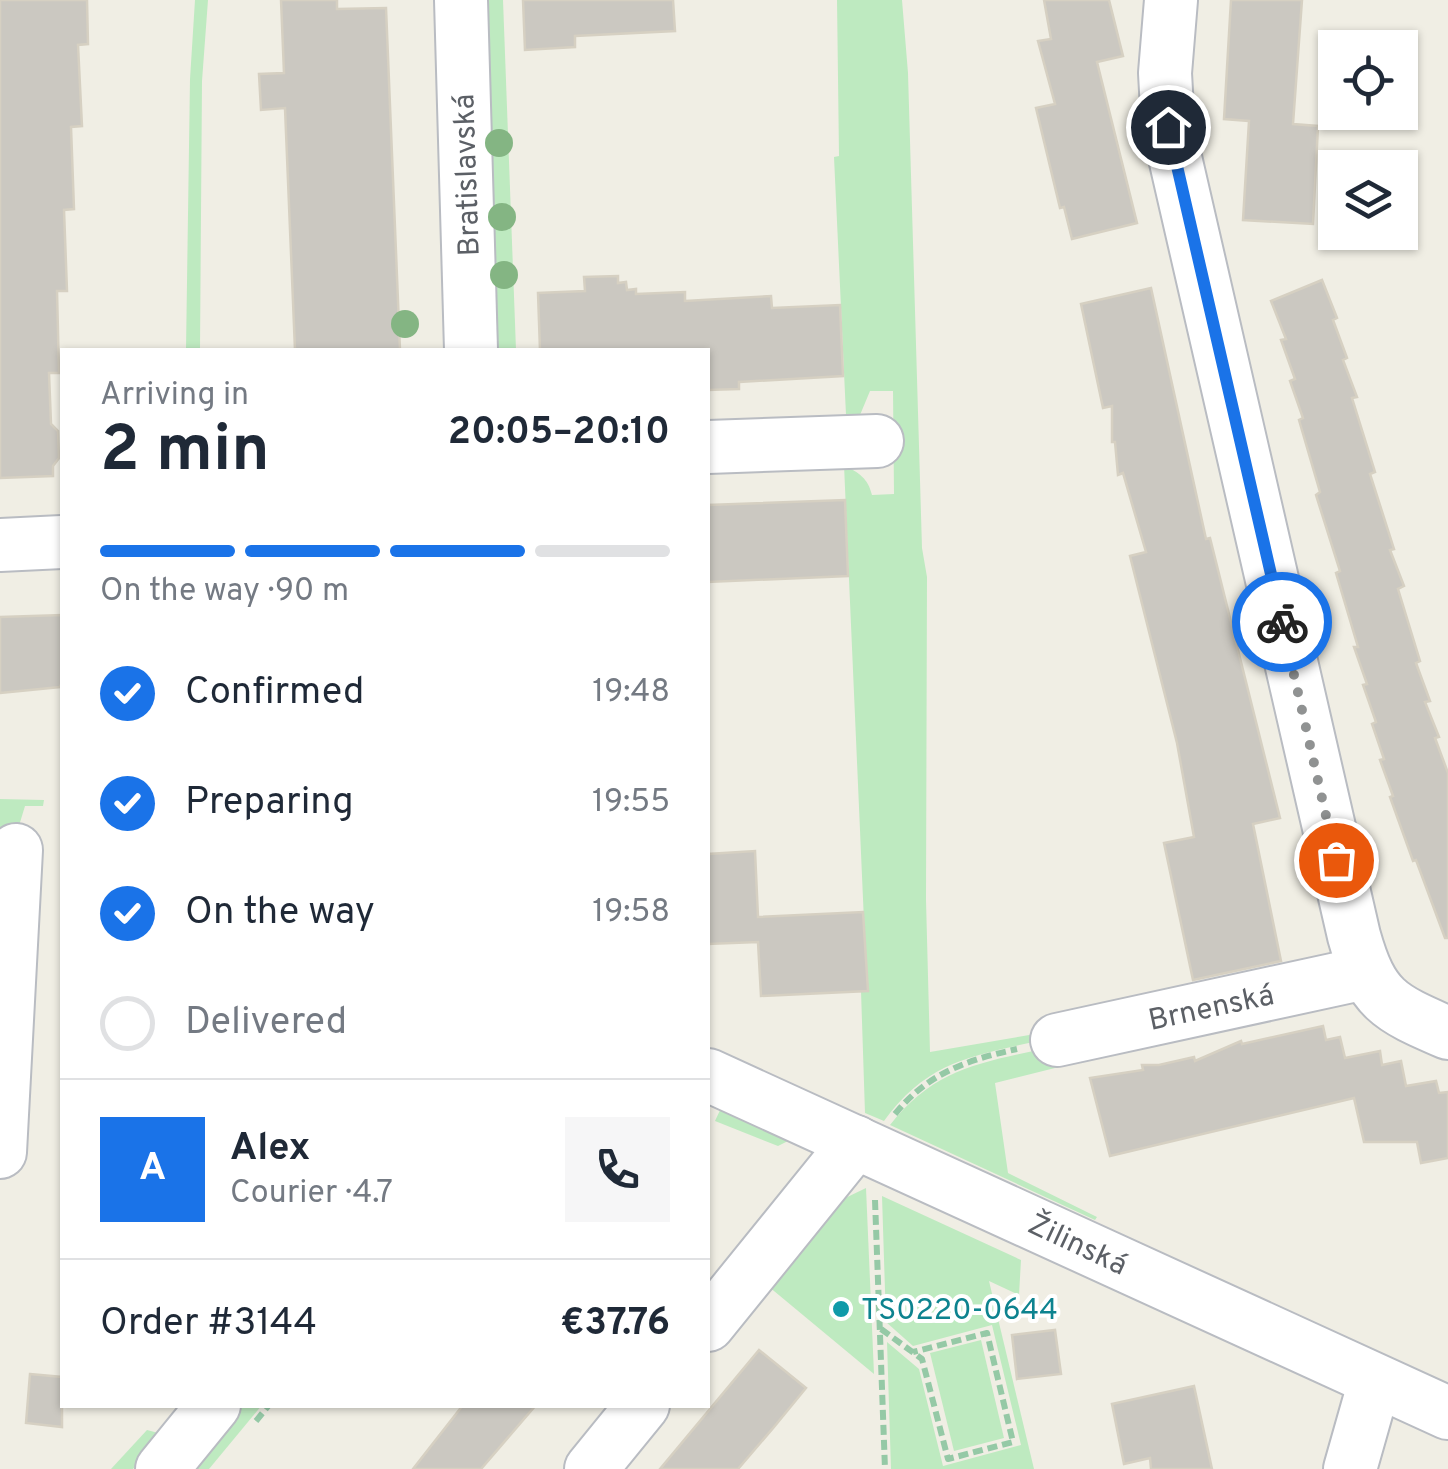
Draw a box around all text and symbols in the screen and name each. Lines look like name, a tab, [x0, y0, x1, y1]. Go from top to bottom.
map controls	[1318, 30, 1418, 250]
button: locate	[1318, 30, 1418, 130]
pin	[1126, 85, 1211, 170]
street label: Bratislavská	[447, 93, 490, 257]
icon: home	[1141, 100, 1196, 155]
button: layers	[1318, 150, 1418, 250]
text: Arriving in	[100, 376, 249, 416]
text: 20:05–20:10	[448, 409, 670, 458]
text: 2 min	[100, 412, 270, 494]
text: On the way · 90 m	[100, 572, 349, 612]
courier	[1232, 572, 1332, 672]
icon: bike	[1255, 595, 1310, 650]
icon: check	[100, 666, 155, 721]
text: Confirmed	[185, 669, 364, 718]
text: 19:48	[592, 673, 670, 713]
icon: check	[100, 776, 155, 831]
text: Preparing	[185, 779, 354, 828]
text: 19:55	[592, 783, 670, 823]
pin	[1294, 818, 1379, 903]
icon: bag	[1309, 833, 1364, 888]
icon: check	[100, 886, 155, 941]
text: On the way	[185, 889, 375, 938]
text: 19:58	[592, 893, 670, 933]
street label: Brnenská	[1145, 978, 1278, 1041]
text: Delivered	[185, 999, 347, 1048]
button: phone	[565, 1117, 670, 1222]
text: Alex	[230, 1125, 310, 1174]
text: A	[139, 1145, 166, 1194]
text: Courier · 4.7	[230, 1174, 393, 1214]
street label: Žilinská	[1021, 1205, 1133, 1285]
place label: TS0220-0644	[861, 1293, 1058, 1330]
marker: TS0220-0644	[830, 1298, 852, 1320]
text: Order #3144	[100, 1300, 317, 1349]
text: €37.76	[560, 1300, 670, 1349]

